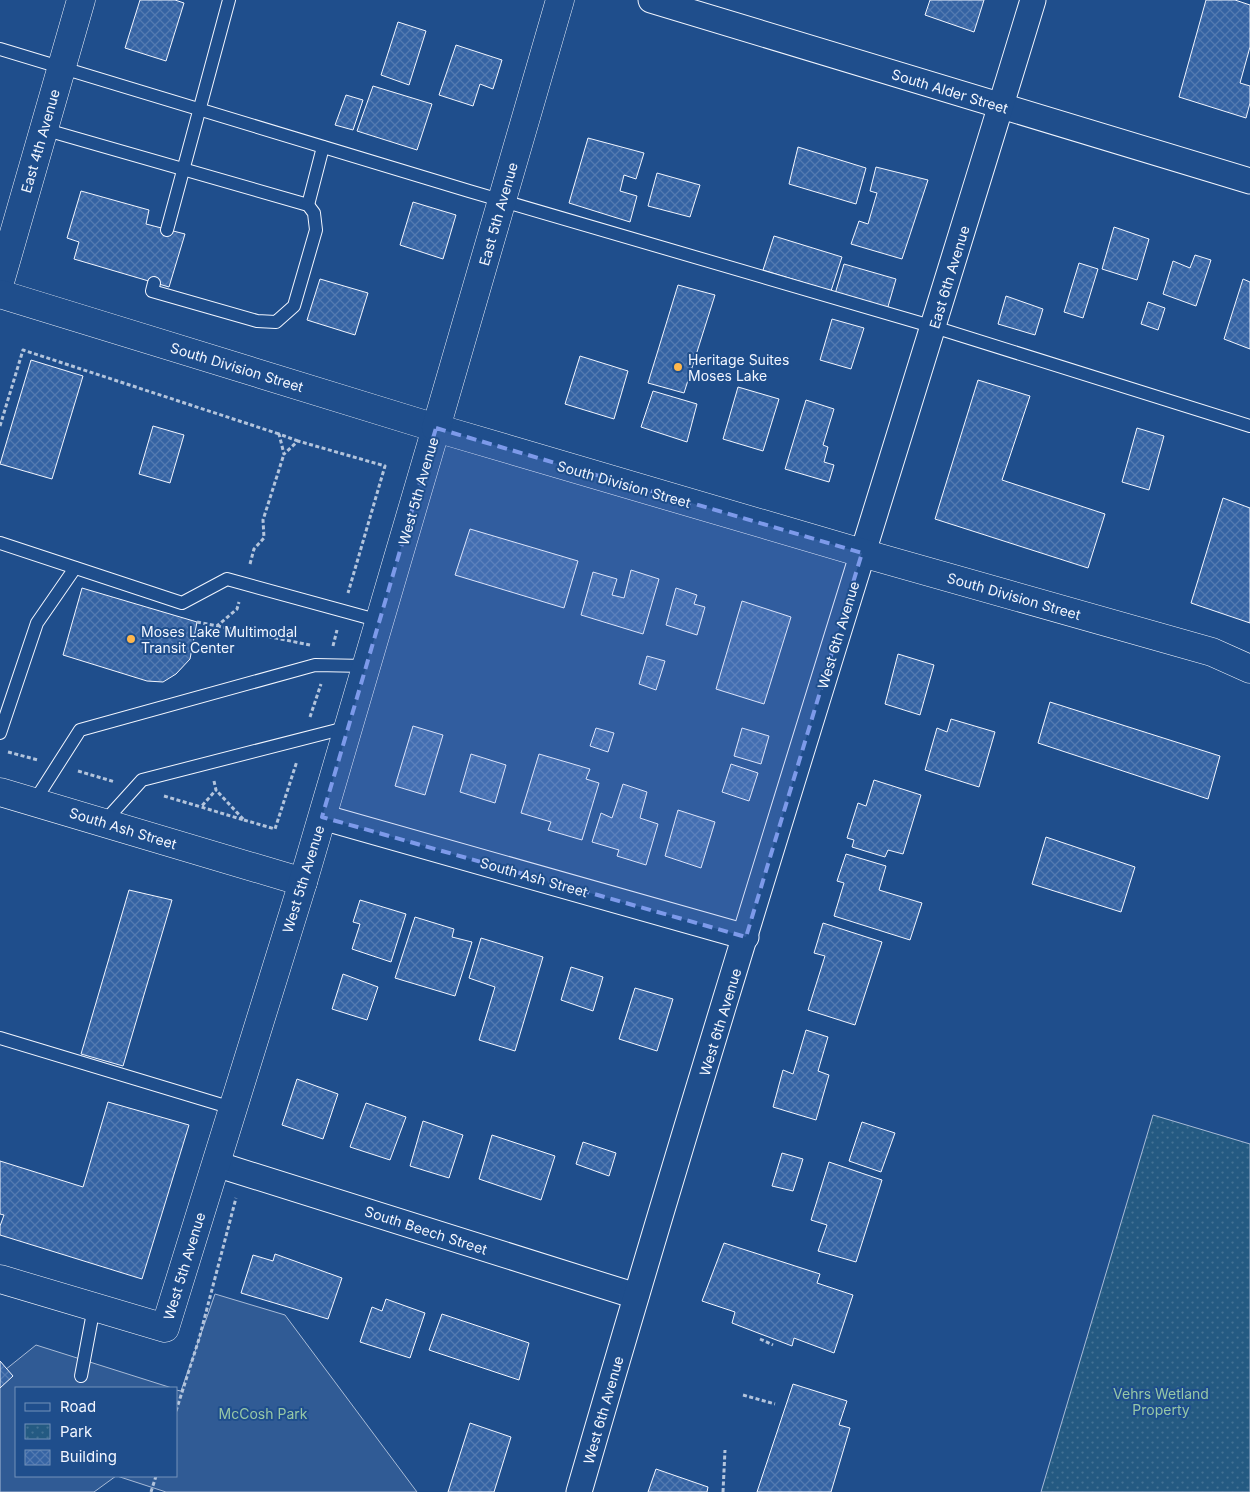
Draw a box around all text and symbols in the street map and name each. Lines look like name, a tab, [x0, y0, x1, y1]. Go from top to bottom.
street label: South Alder Street	[890, 65, 1011, 117]
street label: East 4th Avenue	[17, 87, 63, 195]
street label: East 5th Avenue	[475, 160, 521, 268]
street label: East 6th Avenue	[925, 223, 973, 331]
street label: South Division Street	[168, 339, 306, 395]
place label: Heritage Suites Moses Lake	[688, 351, 789, 384]
marker: Heritage Suites Moses Lake	[672, 361, 684, 373]
street label: West 5th Avenue	[394, 435, 442, 547]
street label: South Division Street	[555, 457, 693, 511]
street label: South Division Street	[945, 569, 1083, 623]
street label: West 6th Avenue	[814, 579, 862, 691]
place label: Moses Lake Multimodal Transit Center	[141, 623, 297, 656]
marker: Moses Lake Multimodal Transit Center	[125, 633, 137, 645]
street label: South Ash Street	[67, 804, 179, 853]
street label: West 5th Avenue	[279, 823, 327, 935]
street label: South Ash Street	[478, 853, 590, 901]
street label: West 6th Avenue	[696, 966, 744, 1078]
street label: South Beech Street	[363, 1202, 490, 1258]
street label: West 5th Avenue	[160, 1210, 208, 1322]
street label: West 6th Avenue	[579, 1354, 627, 1466]
park label: Vehrs Wetland Property	[1113, 1385, 1209, 1418]
legend	[15, 1387, 178, 1477]
text: Road	[60, 1397, 96, 1416]
park label: McCosh Park	[219, 1405, 308, 1422]
text: Park	[60, 1422, 93, 1441]
text: Building	[60, 1447, 117, 1466]

